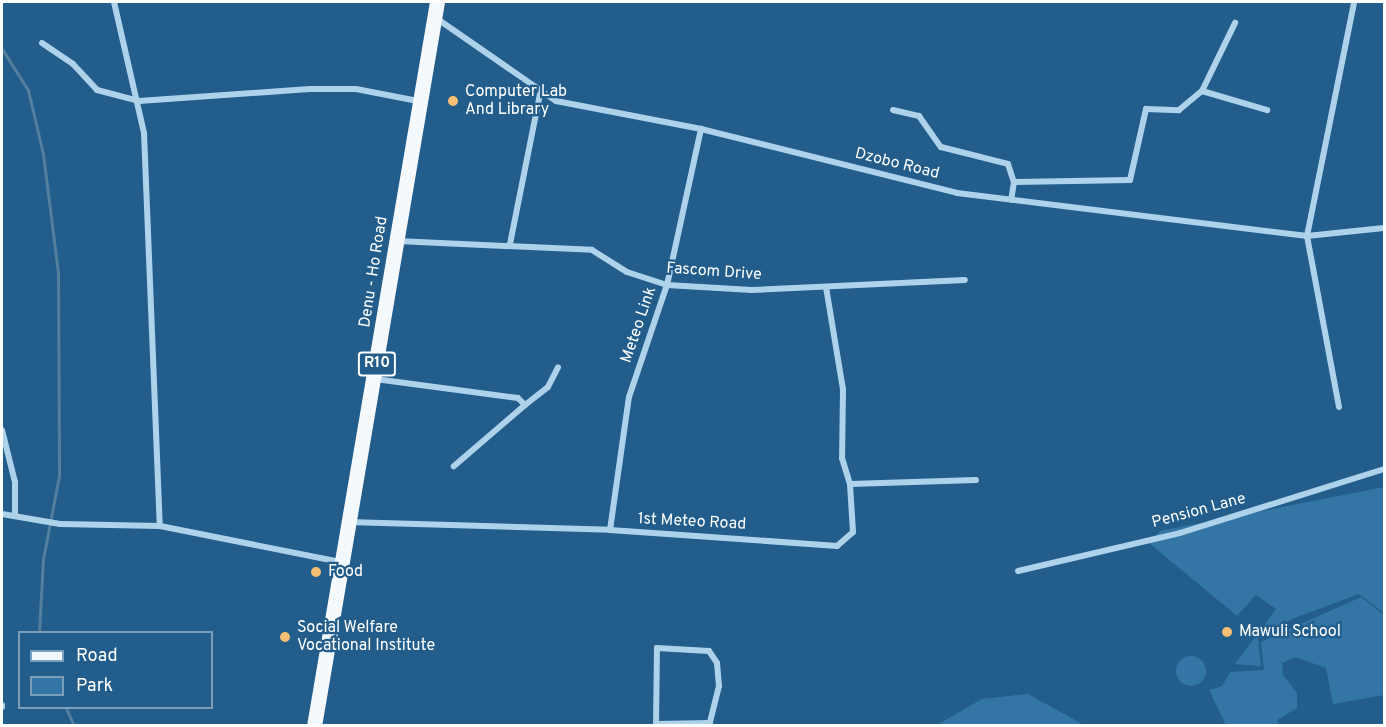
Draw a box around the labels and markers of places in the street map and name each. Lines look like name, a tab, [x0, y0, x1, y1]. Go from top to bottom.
place label: Computer Lab And Library	[465, 82, 567, 120]
marker: Computer Lab And Library	[446, 94, 460, 108]
place label: Food	[328, 562, 363, 582]
marker: Food	[309, 565, 323, 579]
place label: Social Welfare Vocational Institute	[297, 618, 435, 656]
place label: Mawuli School	[1239, 622, 1341, 642]
marker: Mawuli School	[1220, 625, 1234, 639]
marker: Social Welfare Vocational Institute	[278, 630, 292, 644]

